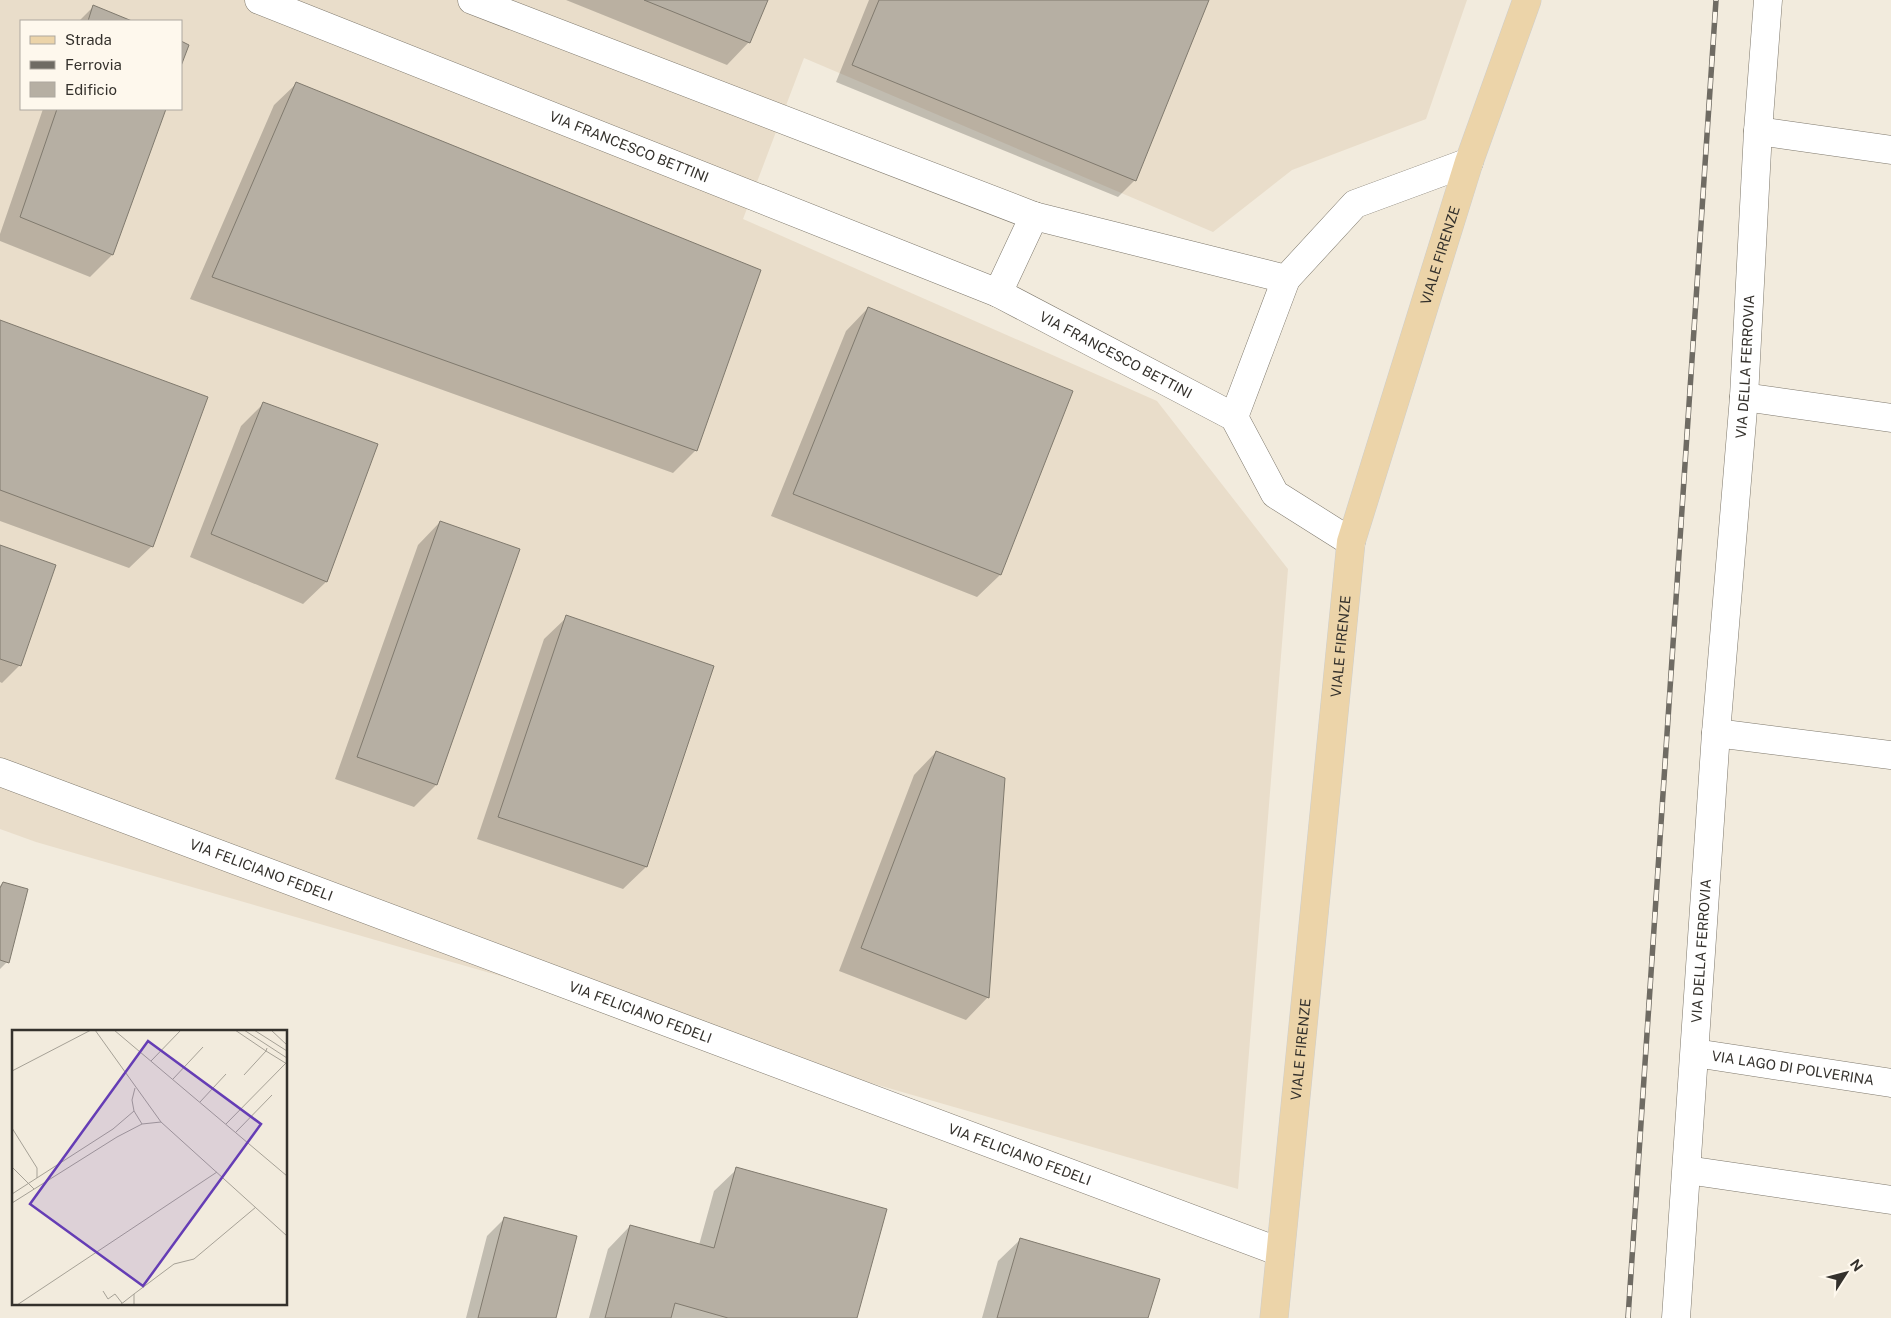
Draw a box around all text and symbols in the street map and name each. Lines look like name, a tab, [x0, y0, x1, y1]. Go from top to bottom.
legend	[20, 20, 182, 110]
text: Strada	[65, 31, 112, 48]
text: Ferrovia	[65, 56, 122, 73]
text: Edificio	[65, 81, 117, 98]
street label: VIA FRANCESCO BETTINI	[547, 108, 711, 185]
street label: VIALE FIRENZE	[1417, 204, 1463, 307]
street label: VIA DELLA FERROVIA	[1733, 294, 1757, 439]
street label: VIA FRANCESCO BETTINI	[1037, 308, 1195, 401]
street label: VIALE FIRENZE	[1328, 595, 1354, 698]
street label: VIA FELICIANO FEDELI	[188, 836, 335, 904]
street label: VIA DELLA FERROVIA	[1688, 878, 1714, 1023]
street label: VIA FELICIANO FEDELI	[567, 978, 714, 1046]
street label: VIALE FIRENZE	[1288, 998, 1314, 1101]
inset map	[12, 1030, 288, 1306]
street label: VIA LAGO DI POLVERINA	[1711, 1048, 1875, 1088]
street label: VIA FELICIANO FEDELI	[946, 1120, 1093, 1188]
north arrow	[1821, 1248, 1871, 1298]
text: N	[1847, 1256, 1866, 1274]

